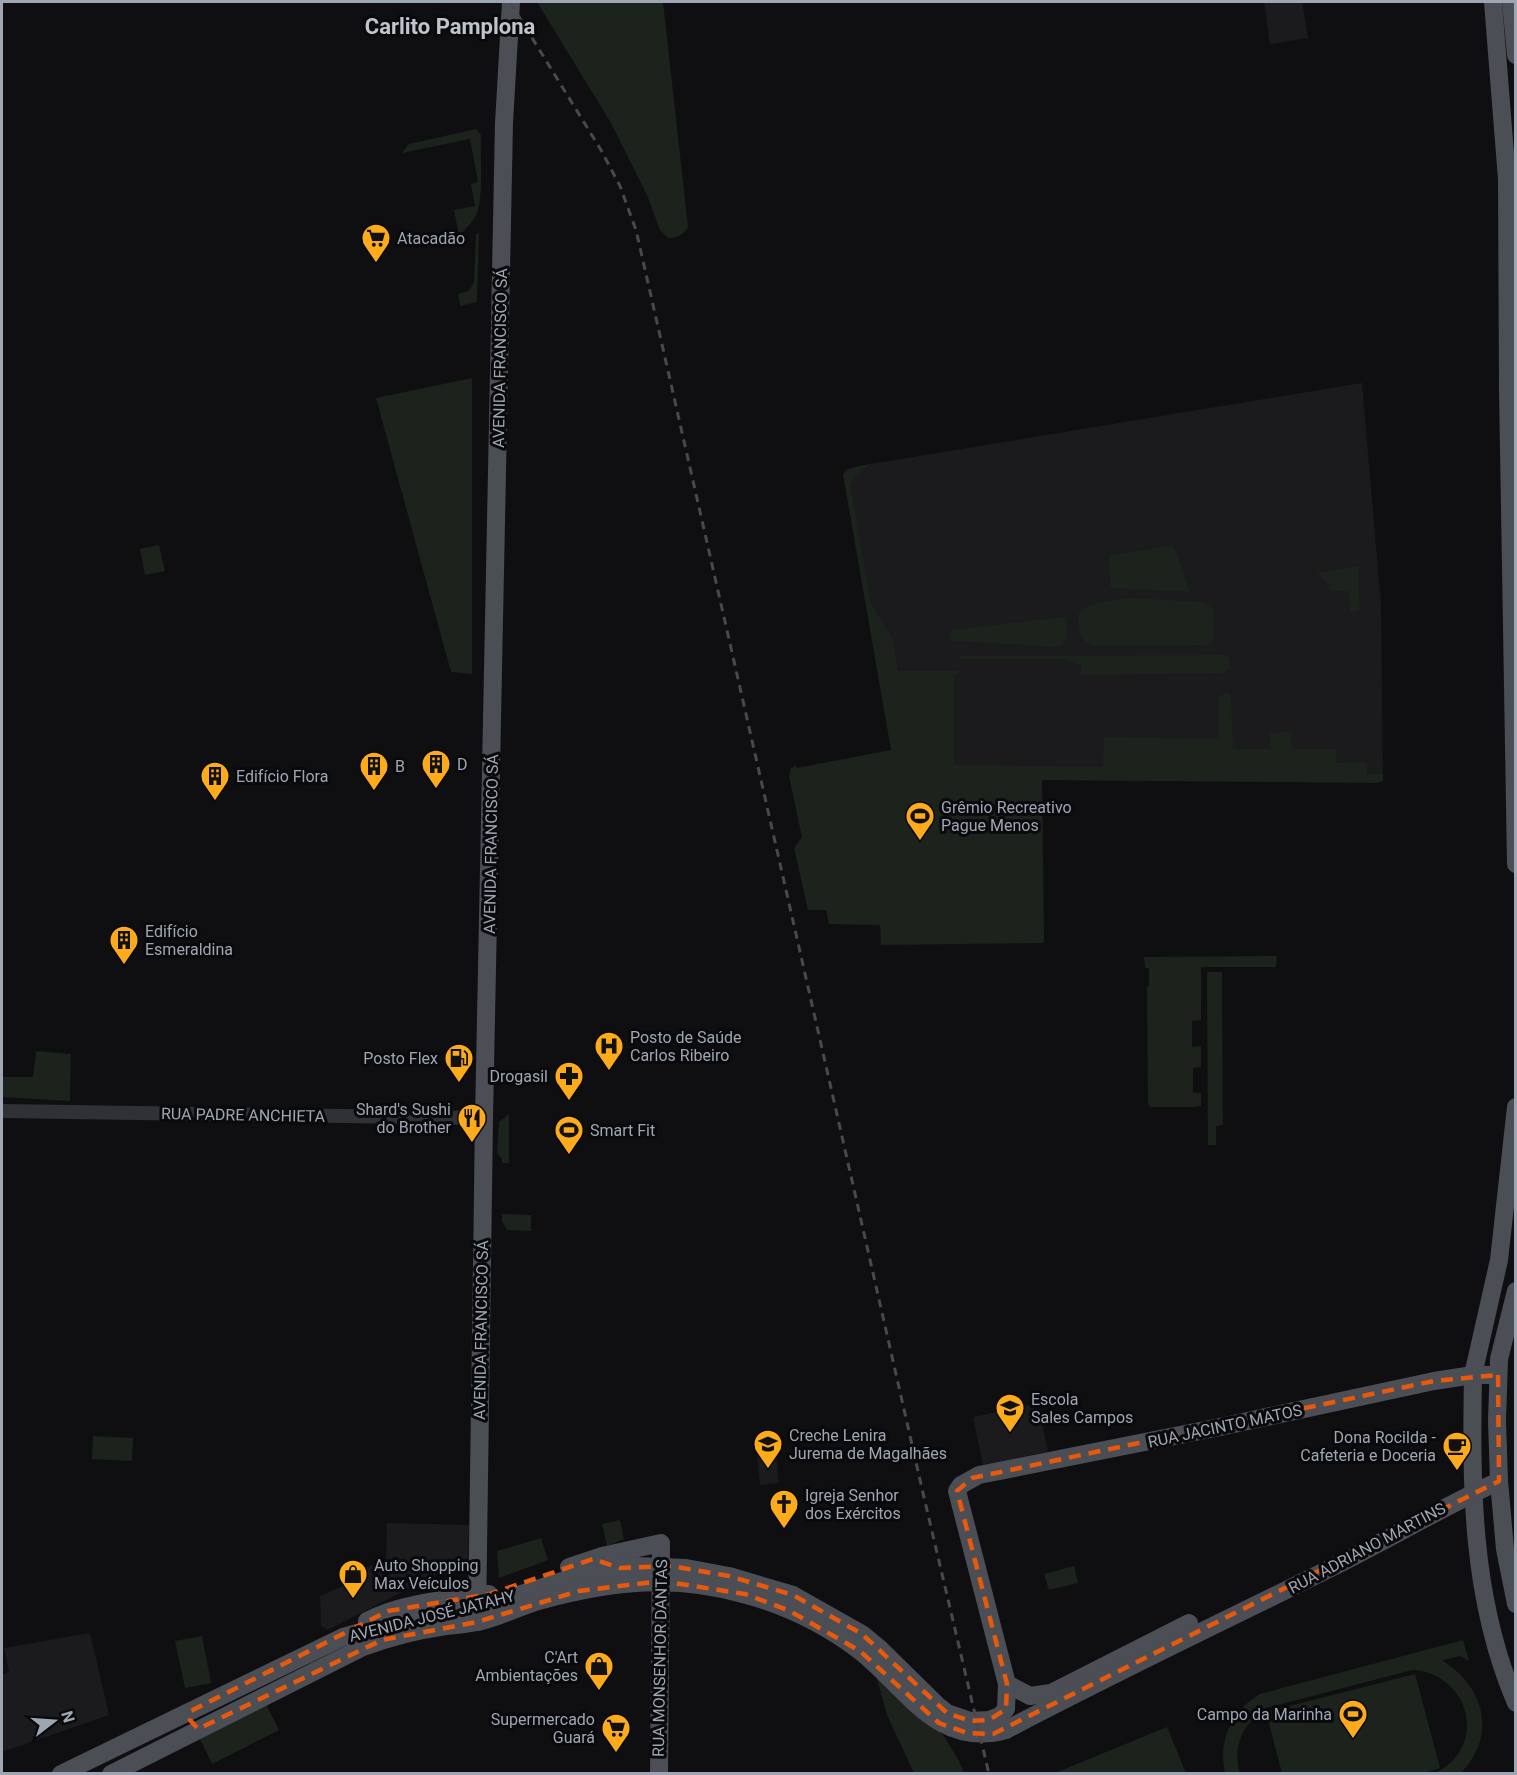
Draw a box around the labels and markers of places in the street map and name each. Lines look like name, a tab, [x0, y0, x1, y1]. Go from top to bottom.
supermarket icon: Atacadão	[360, 222, 392, 264]
place label: Atacadão	[397, 229, 465, 248]
building icon: D	[420, 748, 452, 790]
building icon: B	[358, 750, 390, 792]
place label: D	[457, 755, 468, 774]
place label: B	[395, 757, 405, 776]
building icon: Edifício Flora	[199, 760, 231, 802]
place label: Edifício Flora	[236, 767, 328, 786]
place label: Grêmio Recreativo Pague Menos	[941, 798, 1072, 835]
sports icon: Grêmio Recreativo Pague Menos	[904, 800, 936, 842]
place label: Edifício Esmeraldina	[145, 922, 233, 959]
building icon: Edifício Esmeraldina	[108, 924, 140, 966]
place label: Posto de Saúde Carlos Ribeiro	[630, 1028, 742, 1065]
hospital icon: Posto de Saúde Carlos Ribeiro	[593, 1030, 625, 1072]
fuel station icon: Posto Flex	[443, 1042, 475, 1084]
place label: Posto Flex	[363, 1049, 438, 1068]
pharmacy icon: Drogasil	[553, 1060, 585, 1102]
place label: Drogasil	[489, 1067, 548, 1086]
place label: Shard's Sushi do Brother	[356, 1100, 452, 1137]
restaurant icon: Shard's Sushi do Brother	[456, 1102, 488, 1144]
sports icon: Smart Fit	[553, 1114, 585, 1156]
place label: Smart Fit	[590, 1121, 655, 1140]
place label: Escola Sales Campos	[1031, 1390, 1133, 1427]
school or university icon: Escola Sales Campos	[994, 1392, 1026, 1434]
place label: Creche Lenira Jurema de Magalhães	[789, 1426, 947, 1463]
school or university icon: Creche Lenira Jurema de Magalhães	[752, 1428, 784, 1470]
place label: Dona Rocilda - Cafeteria e Doceria	[1300, 1428, 1437, 1465]
cafe icon: Dona Rocilda - Cafeteria e Doceria	[1441, 1430, 1473, 1472]
place label: Igreja Senhor dos Exércitos	[805, 1486, 901, 1523]
church icon: Igreja Senhor dos Exércitos	[768, 1488, 800, 1530]
place label: Auto Shopping Max Veículos	[374, 1556, 478, 1593]
shop icon: Auto Shopping Max Veículos	[337, 1558, 369, 1600]
place label: C'Art Ambientações	[475, 1648, 578, 1685]
shop icon: C'Art Ambientações	[583, 1650, 615, 1692]
sports icon: Campo da Marinha	[1337, 1698, 1369, 1740]
place label: Campo da Marinha	[1197, 1705, 1332, 1724]
place label: Supermercado Guará	[491, 1710, 595, 1747]
supermarket icon: Supermercado Guará	[600, 1712, 632, 1754]

